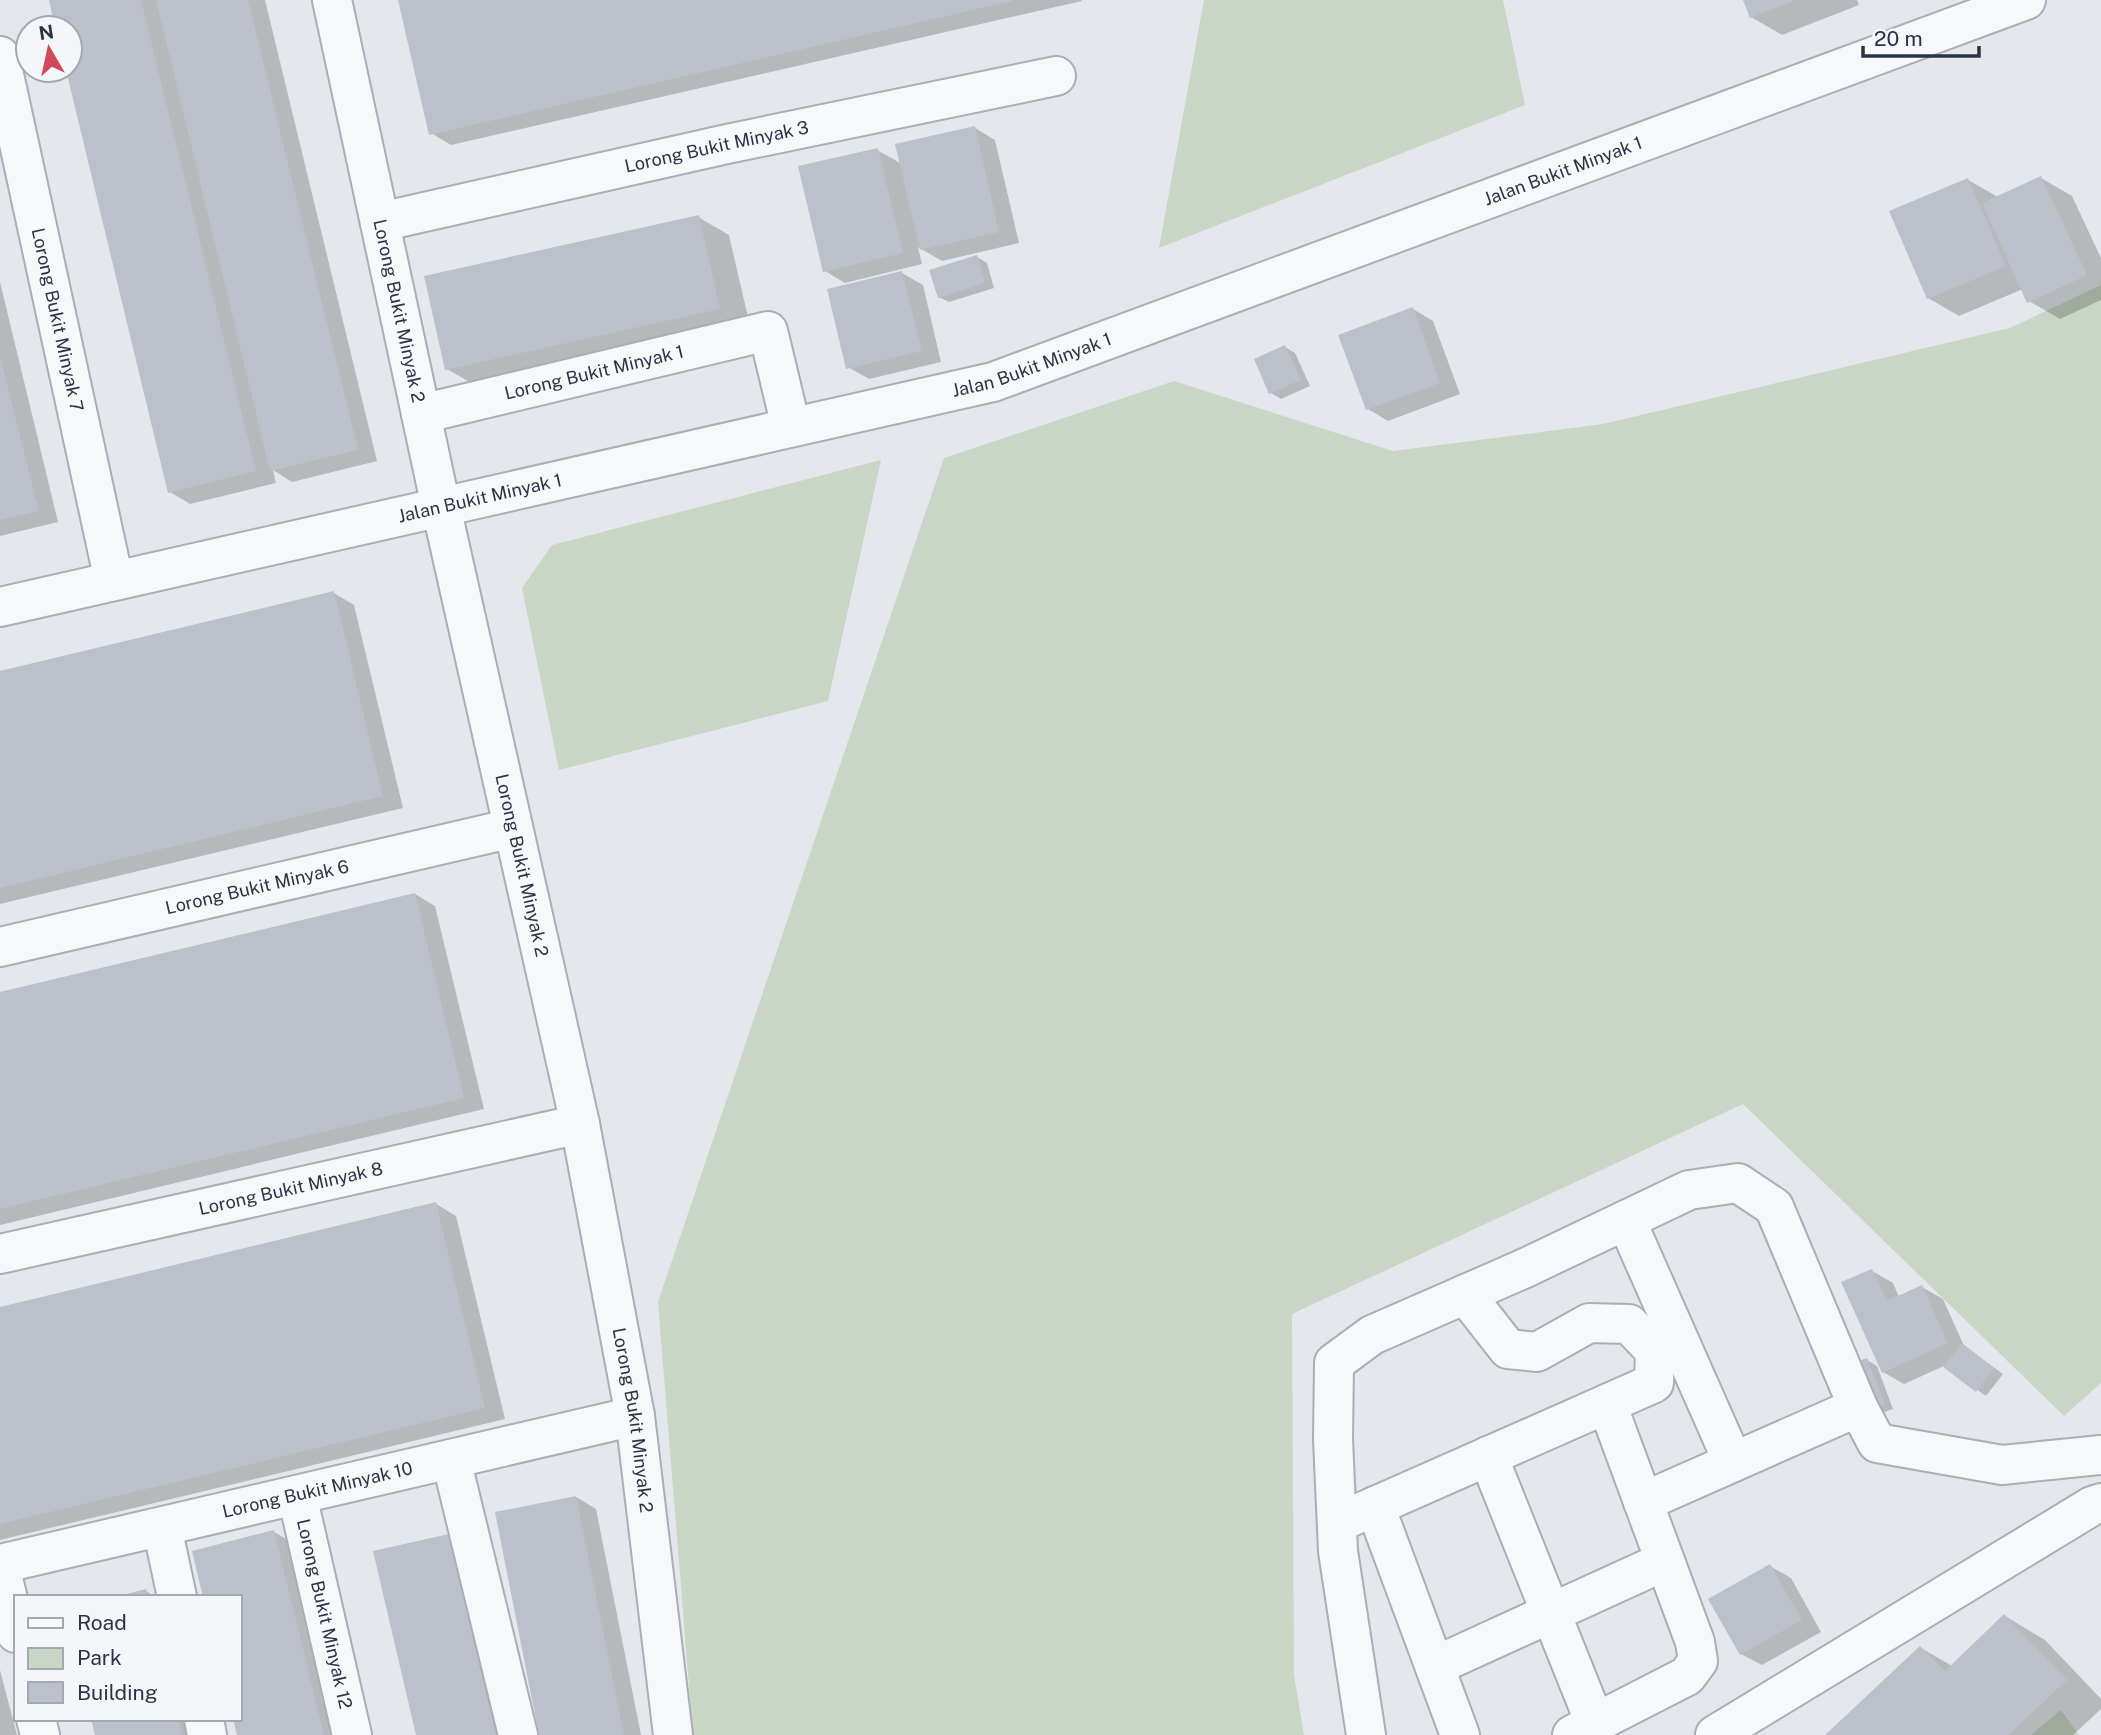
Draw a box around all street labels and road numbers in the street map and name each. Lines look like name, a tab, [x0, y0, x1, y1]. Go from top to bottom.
street label: Lorong Bukit Minyak 3	[623, 116, 811, 177]
street label: Jalan Bukit Minyak 1	[1481, 132, 1645, 210]
street label: Lorong Bukit Minyak 2	[369, 217, 429, 404]
street label: Lorong Bukit Minyak 7	[28, 226, 88, 413]
street label: Jalan Bukit Minyak 1	[950, 328, 1114, 401]
street label: Lorong Bukit Minyak 1	[502, 341, 686, 404]
street label: Jalan Bukit Minyak 1	[396, 469, 564, 527]
street label: Lorong Bukit Minyak 2	[491, 772, 553, 959]
street label: Lorong Bukit Minyak 6	[163, 855, 351, 918]
street label: Lorong Bukit Minyak 8	[197, 1158, 385, 1219]
street label: Lorong Bukit Minyak 2	[609, 1326, 657, 1514]
street label: Lorong Bukit Minyak 10	[220, 1457, 415, 1522]
street label: Lorong Bukit Minyak 12	[293, 1517, 357, 1711]

